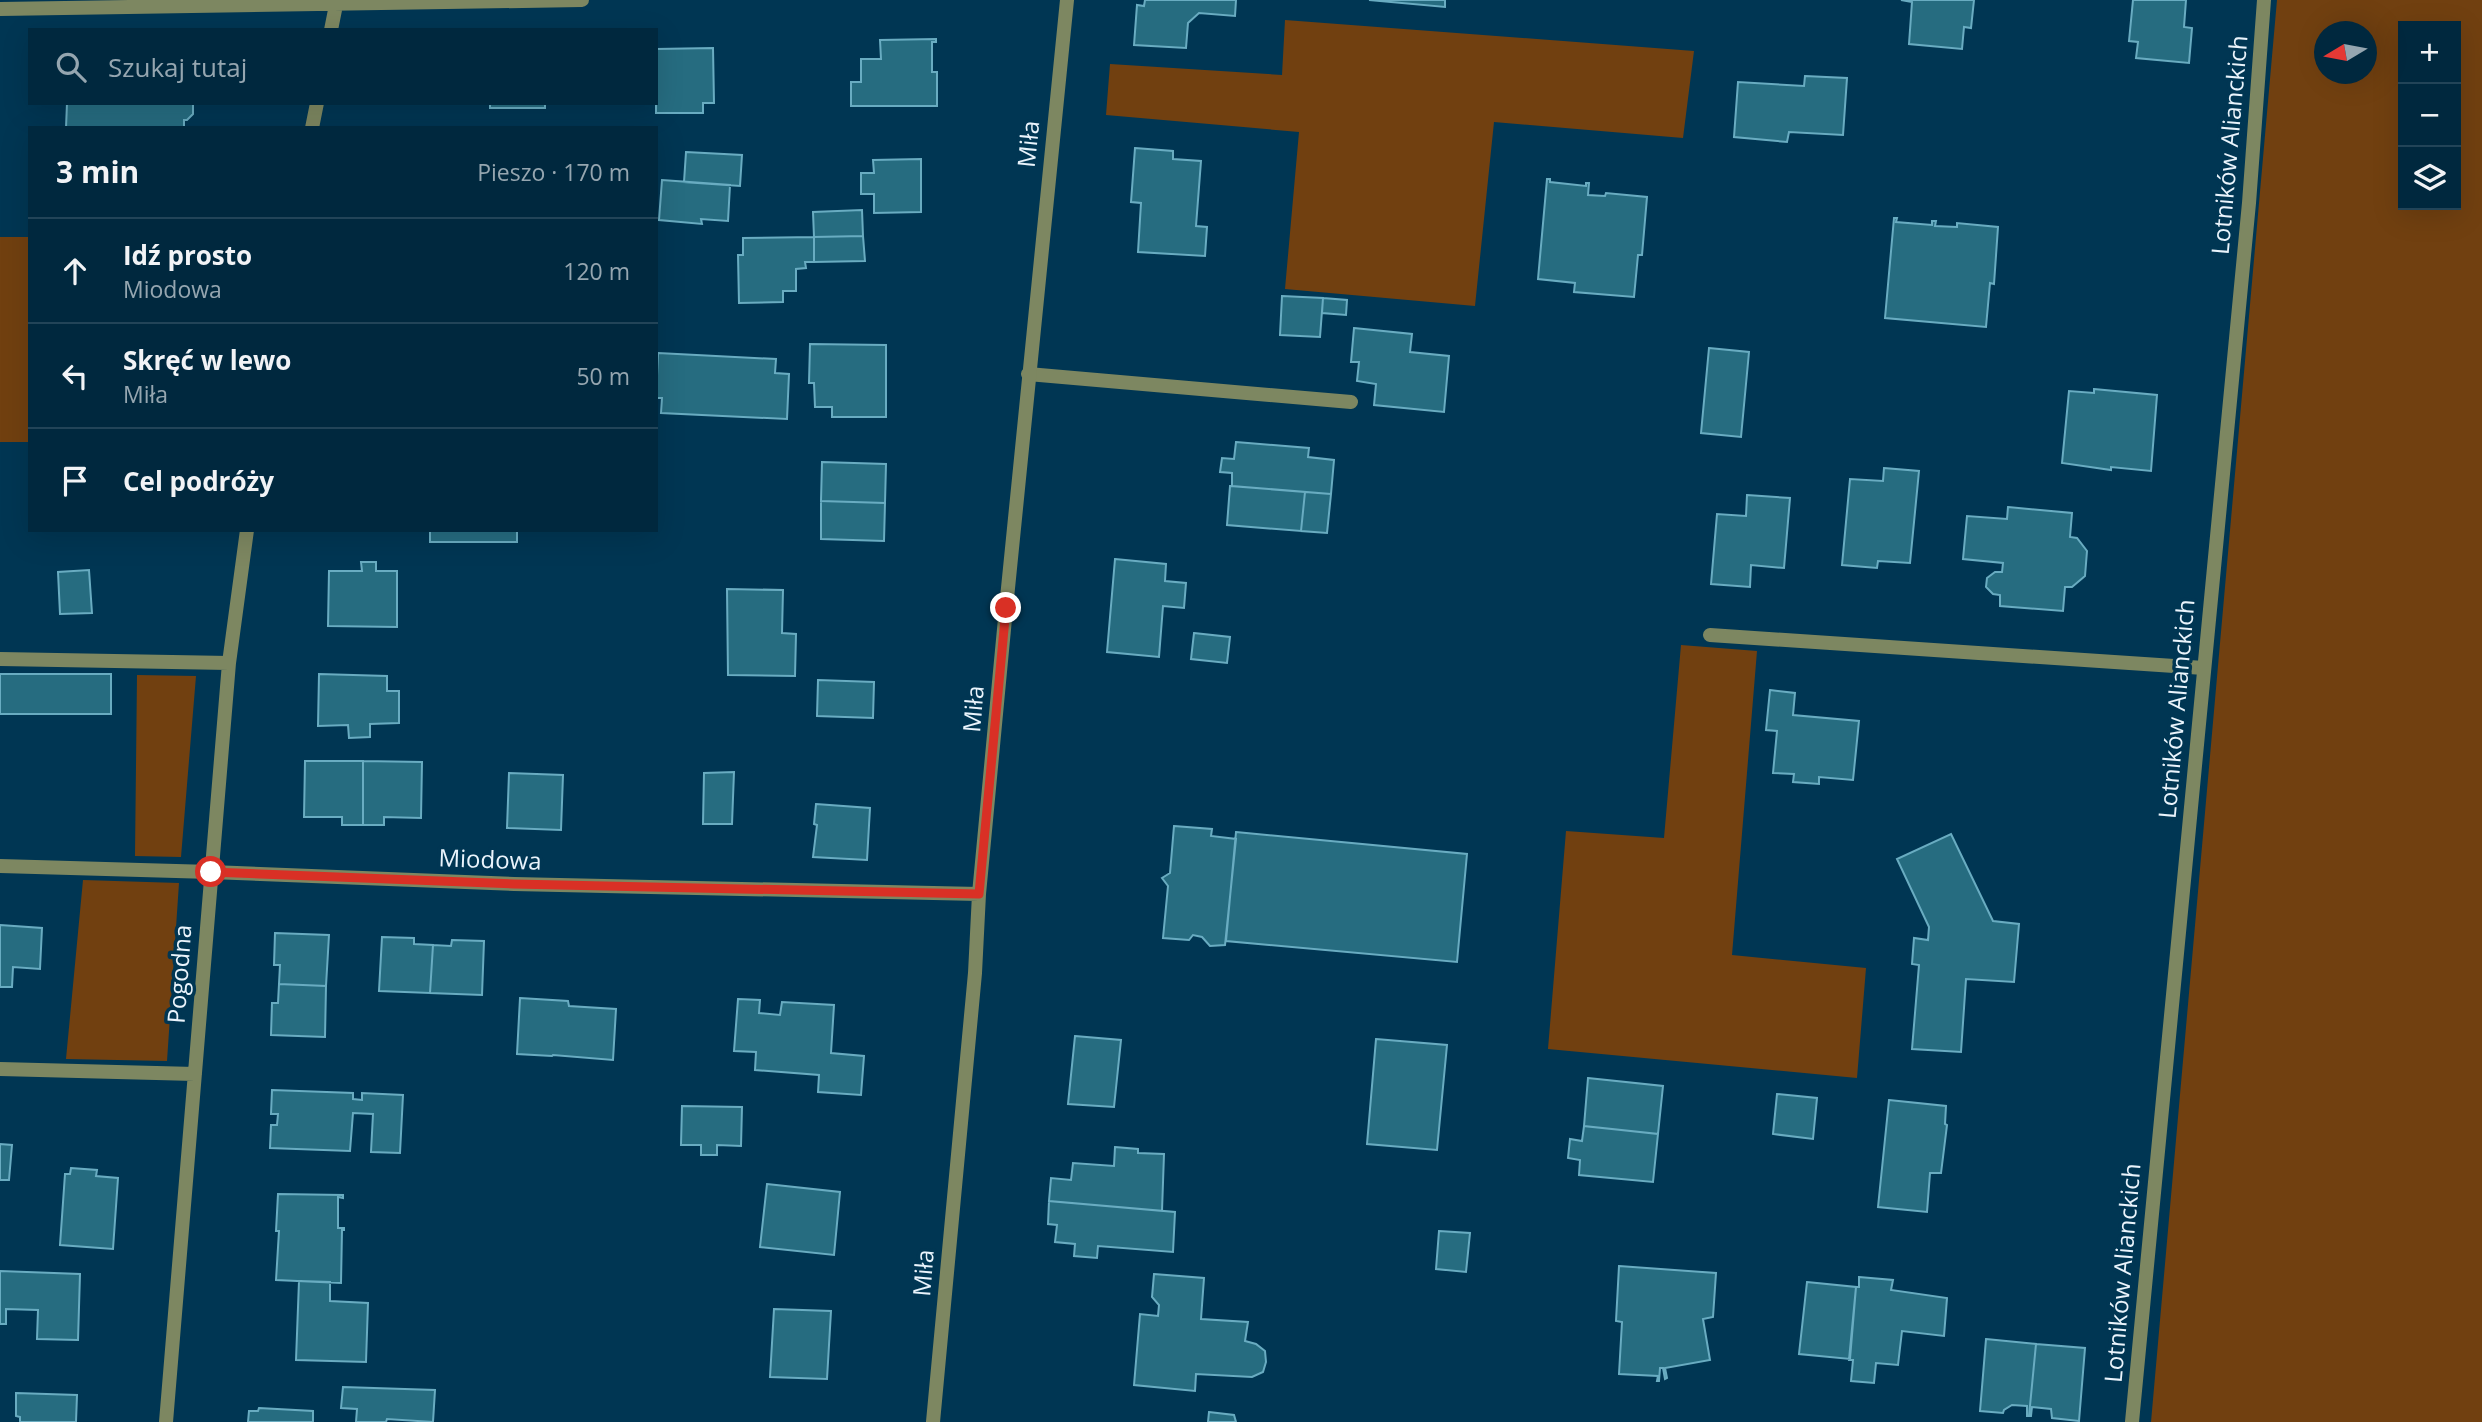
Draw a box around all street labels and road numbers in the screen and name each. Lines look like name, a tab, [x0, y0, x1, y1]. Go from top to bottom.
street label: Lotników Alianckich	[2202, 34, 2255, 256]
street label: Miła	[1009, 119, 1046, 169]
street label: Lotników Alianckich	[2149, 598, 2202, 820]
street label: Miła	[954, 684, 991, 734]
street label: Miodowa	[438, 840, 542, 877]
street label: Pogodna	[159, 923, 198, 1024]
street label: Lotników Alianckich	[2095, 1162, 2148, 1384]
street label: Miła	[904, 1248, 941, 1298]

